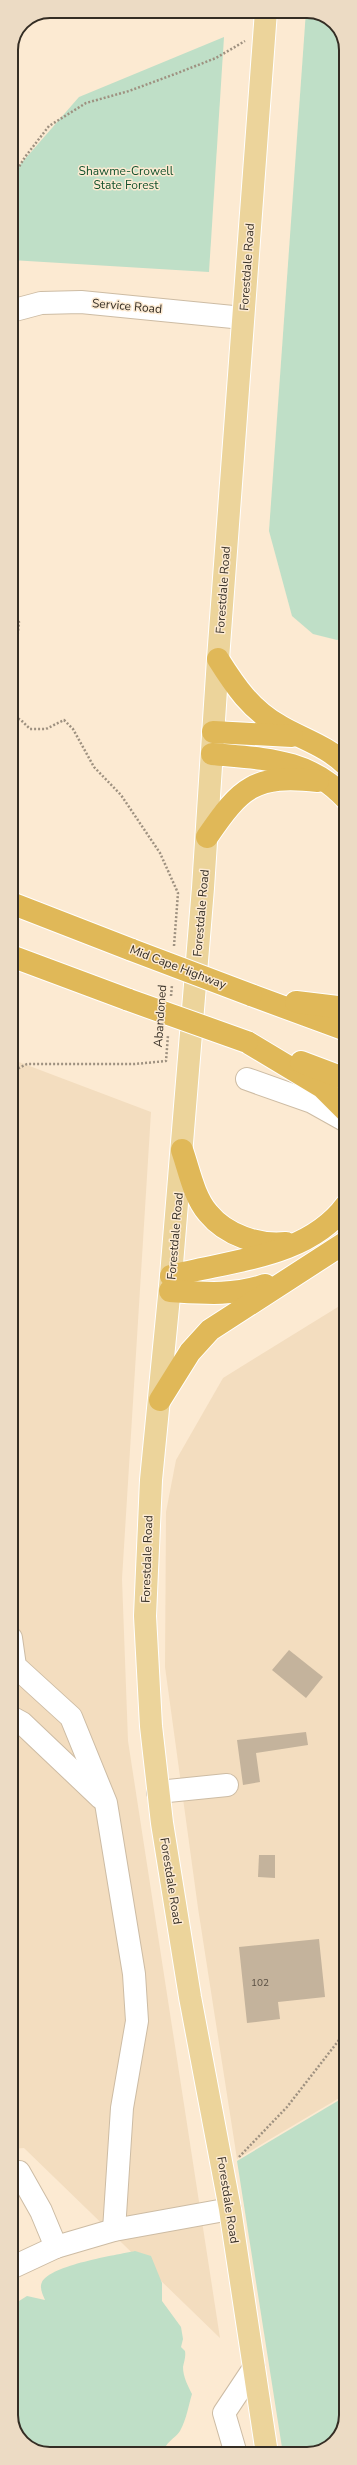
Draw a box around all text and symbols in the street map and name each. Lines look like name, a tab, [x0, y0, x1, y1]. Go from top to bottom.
park label: Shawme-Crowell State Forest	[79, 163, 174, 193]
street label: Forestdale Road	[236, 223, 258, 311]
street label: Service Road	[91, 295, 163, 317]
street label: Forestdale Road	[212, 546, 234, 634]
street label: Forestdale Road	[189, 869, 213, 957]
street label: Mid Cape Highway	[128, 941, 229, 993]
street label: Abandoned	[150, 984, 170, 1048]
street label: Forestdale Road	[163, 1192, 187, 1280]
street label: Forestdale Road	[137, 1515, 157, 1603]
street label: Forestdale Road	[156, 1836, 186, 1926]
house number: 102	[251, 1976, 269, 1990]
street label: Forestdale Road	[213, 2155, 243, 2245]

